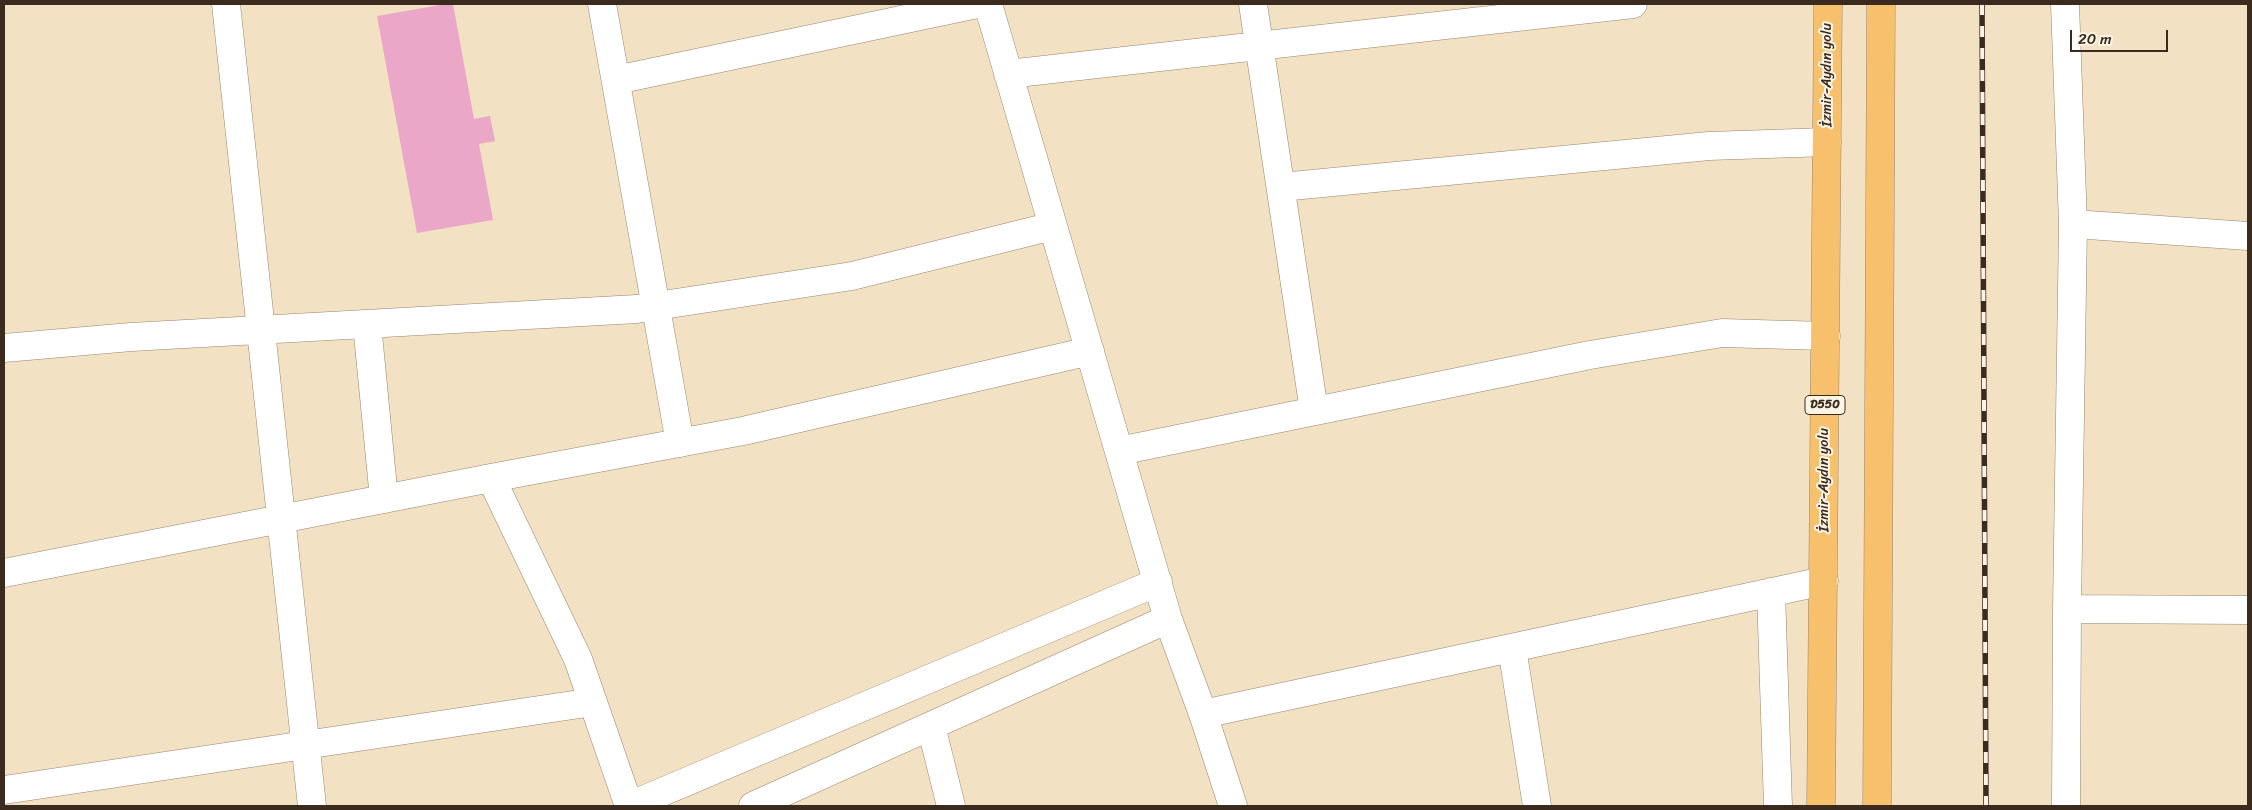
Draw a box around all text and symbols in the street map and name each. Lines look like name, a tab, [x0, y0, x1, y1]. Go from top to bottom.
scale bar	[2072, 20, 2170, 52]
street label: İzmir-Aydın yolu	[1819, 23, 1835, 127]
text: 20 m	[2078, 26, 2112, 52]
road number: D550	[1805, 396, 1845, 414]
street label: İzmir-Aydın yolu	[1816, 428, 1832, 532]

